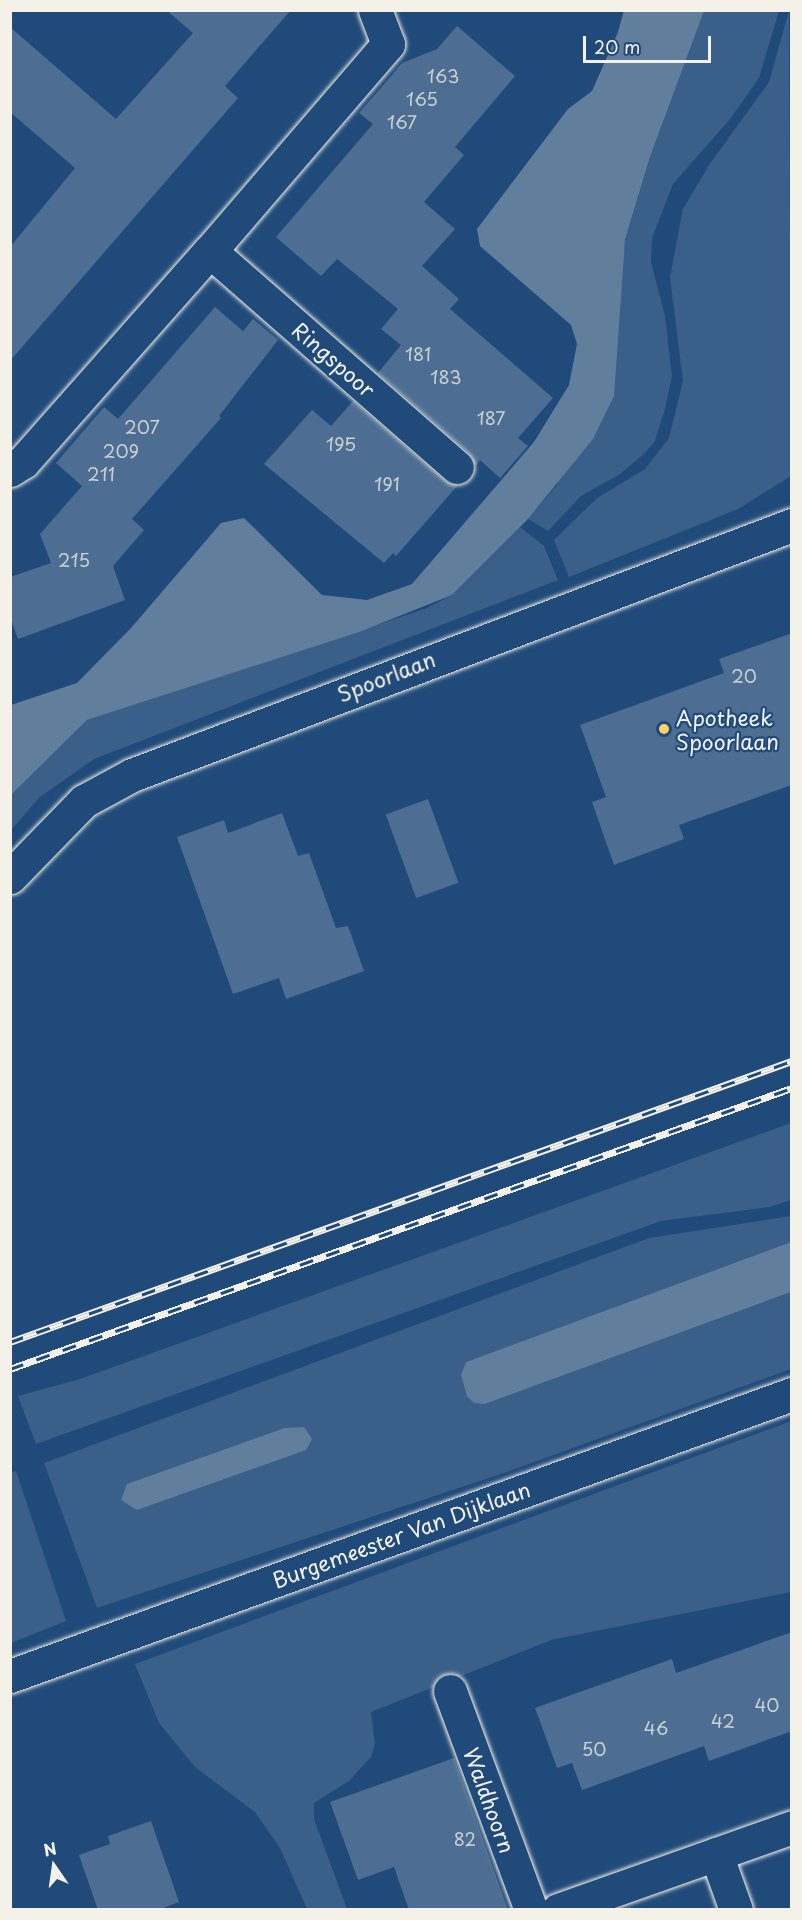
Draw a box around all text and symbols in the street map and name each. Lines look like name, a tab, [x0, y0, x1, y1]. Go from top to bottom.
scale bar	[586, 24, 714, 62]
text: 20 m	[594, 33, 640, 60]
house number: 163	[427, 65, 459, 87]
house number: 165	[406, 88, 438, 110]
house number: 167	[387, 111, 417, 133]
street label: Ringspoor	[288, 316, 380, 402]
house number: 181	[405, 343, 431, 365]
house number: 183	[430, 366, 462, 388]
house number: 187	[477, 407, 505, 429]
house number: 207	[124, 416, 160, 438]
house number: 195	[326, 433, 356, 455]
house number: 209	[103, 440, 139, 462]
house number: 211	[87, 463, 115, 485]
house number: 191	[374, 473, 400, 495]
house number: 215	[58, 549, 90, 571]
street label: Spoorlaan	[334, 646, 438, 706]
house number: 20	[731, 665, 757, 687]
place label: Apotheek Spoorlaan	[676, 704, 779, 754]
marker: Apotheek Spoorlaan	[657, 722, 671, 736]
street label: Burgemeester Van Dijklaan	[268, 1475, 534, 1593]
house number: 40	[754, 1694, 780, 1716]
house number: 42	[711, 1710, 735, 1732]
house number: 46	[644, 1717, 668, 1739]
house number: 50	[582, 1738, 606, 1760]
street label: Waldhoorn	[459, 1744, 521, 1856]
house number: 82	[454, 1828, 476, 1850]
text: N	[41, 1835, 59, 1862]
north arrow	[24, 1836, 84, 1896]

